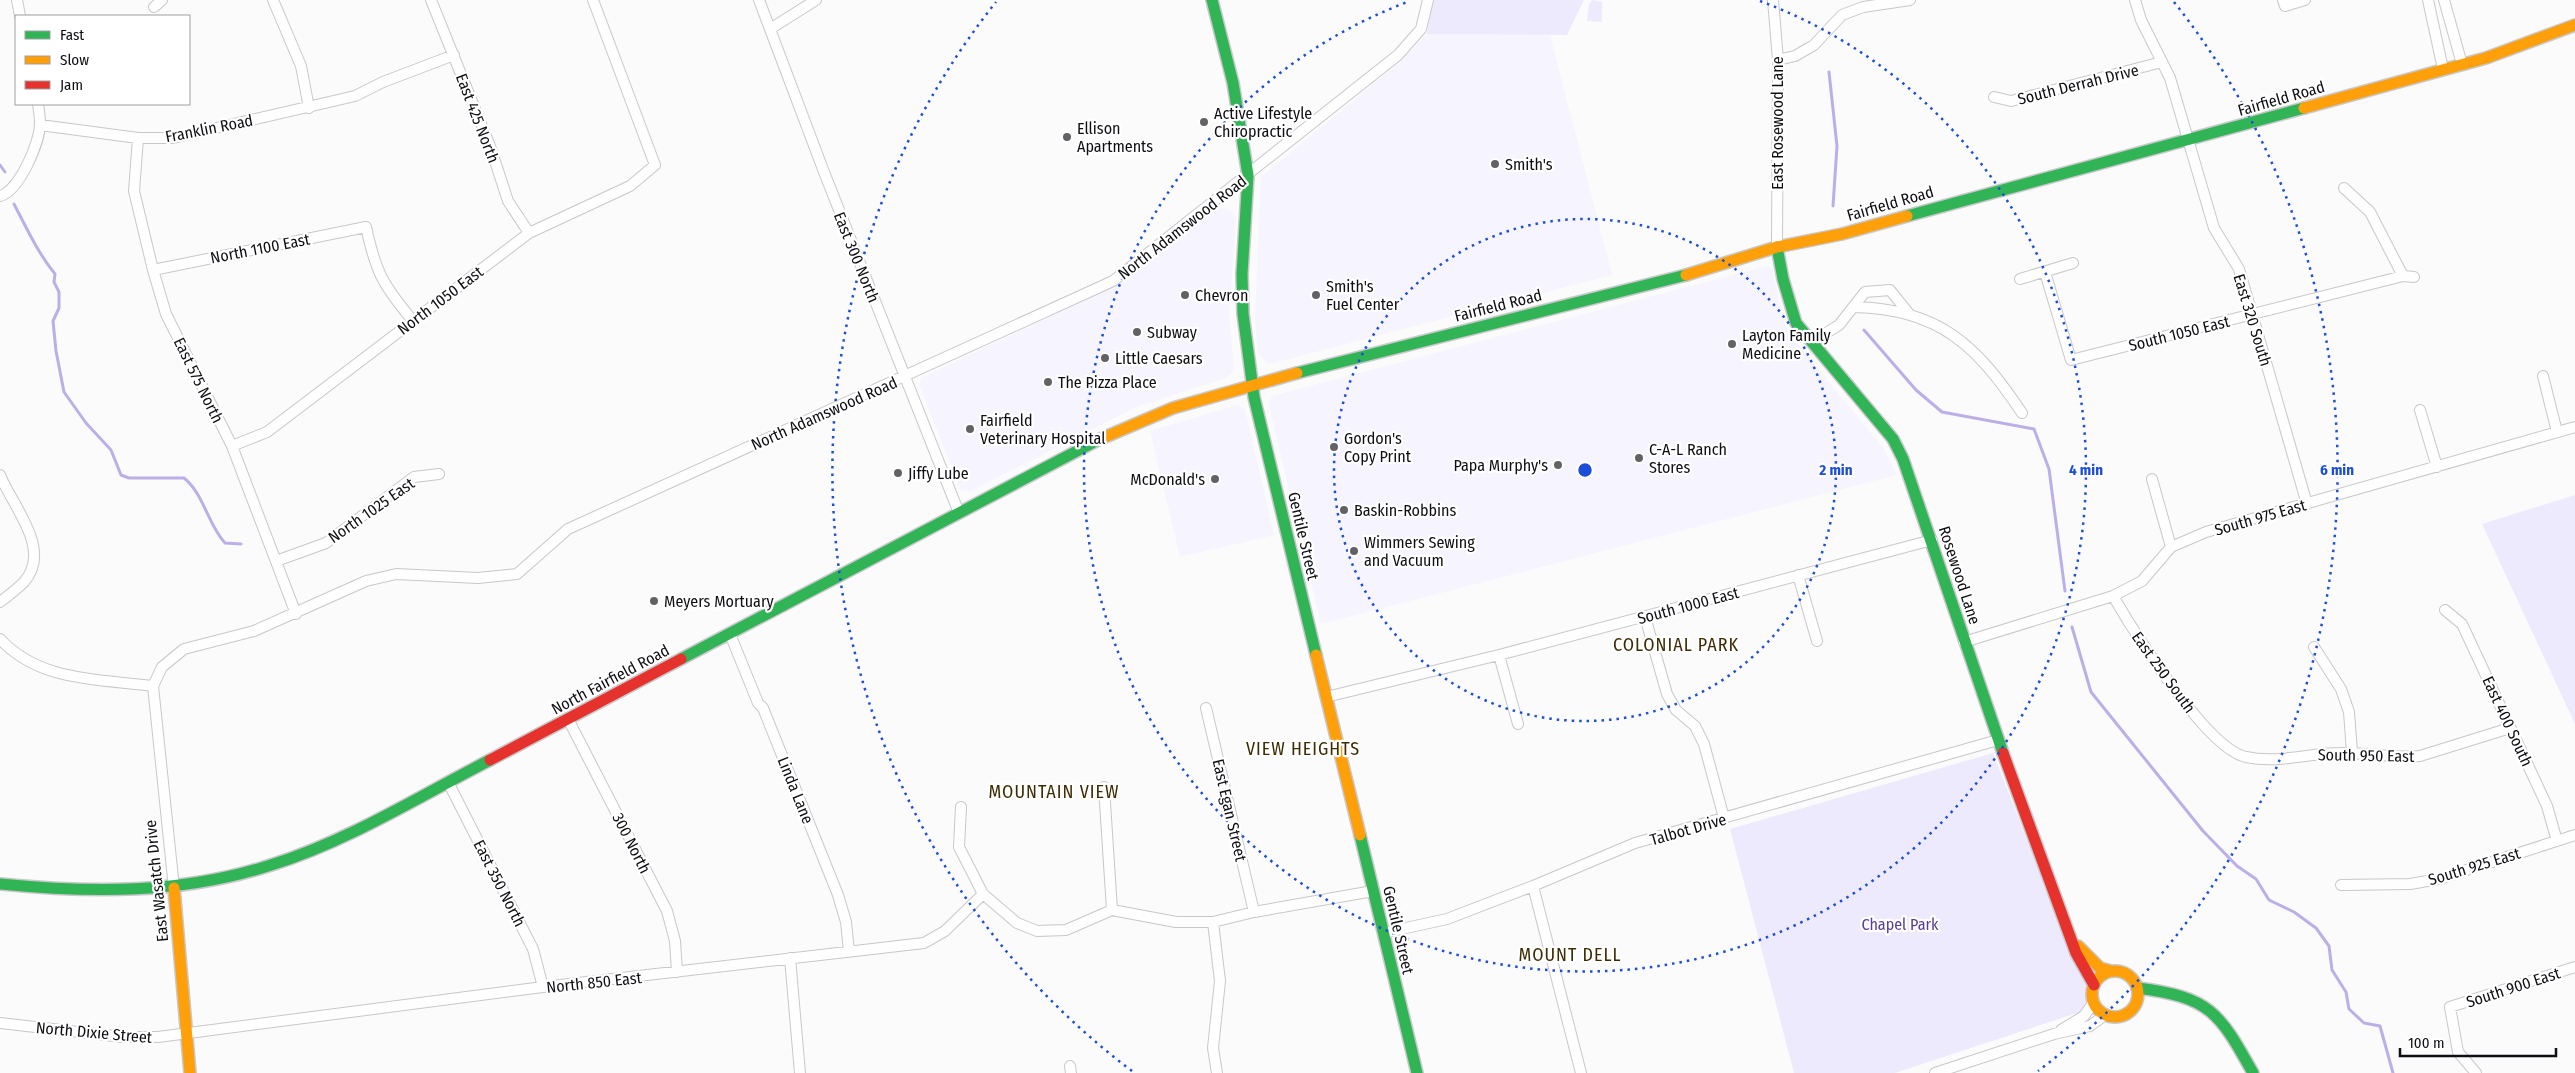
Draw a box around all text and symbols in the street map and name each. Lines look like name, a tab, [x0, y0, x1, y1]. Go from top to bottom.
legend	[15, 15, 190, 105]
text: Fast	[60, 26, 84, 44]
text: Slow	[60, 51, 89, 69]
street label: East Rosewood Lane	[1768, 56, 1787, 190]
street label: South Derrah Drive	[2016, 60, 2141, 109]
street label: East 425 North	[452, 71, 503, 165]
text: Jam	[60, 76, 83, 94]
street label: Fairfield Road	[2236, 77, 2327, 120]
place label: Active Lifestyle Chiropractic	[1214, 104, 1312, 141]
street label: Franklin Road	[164, 111, 255, 146]
marker: Active Lifestyle Chiropractic	[1198, 116, 1210, 128]
place label: Ellison Apartments	[1077, 119, 1153, 156]
marker: Ellison Apartments	[1061, 131, 1073, 143]
place label: Smith's	[1505, 155, 1553, 174]
marker: Smith's	[1489, 158, 1501, 170]
street label: North Adamswood Road	[1114, 171, 1250, 283]
street label: Fairfield Road	[1845, 182, 1936, 225]
street label: East 300 North	[830, 209, 883, 305]
street label: North 1100 East	[209, 229, 312, 267]
street label: North 1050 East	[394, 262, 487, 339]
street label: East 320 South	[2229, 272, 2276, 369]
place label: Smith's Fuel Center	[1326, 277, 1400, 314]
street label: Fairfield Road	[1452, 285, 1544, 326]
place label: Chevron	[1195, 286, 1248, 305]
marker: Chevron	[1179, 289, 1191, 301]
marker: Smith's Fuel Center	[1310, 289, 1322, 301]
street label: South 1050 East	[2127, 312, 2232, 355]
place label: Subway	[1147, 323, 1198, 342]
marker: Subway	[1131, 326, 1143, 338]
place label: Layton Family Medicine	[1742, 326, 1832, 363]
street label: East 575 North	[170, 334, 227, 426]
marker: Layton Family Medicine	[1726, 338, 1738, 350]
place label: Little Caesars	[1115, 349, 1203, 368]
marker: Little Caesars	[1099, 352, 1111, 364]
street label: North Adamswood Road	[748, 373, 900, 454]
place label: The Pizza Place	[1058, 373, 1157, 392]
marker: The Pizza Place	[1042, 376, 1054, 388]
place label: Fairfield Veterinary Hospital	[980, 411, 1105, 448]
marker: Fairfield Veterinary Hospital	[964, 423, 976, 435]
place label: Gordon's Copy Print	[1344, 429, 1412, 466]
place label: C-A-L Ranch Stores	[1649, 440, 1727, 477]
marker: Gordon's Copy Print	[1328, 441, 1340, 453]
marker: C-A-L Ranch Stores	[1633, 452, 1645, 464]
place label: Papa Murphy's	[1453, 456, 1548, 475]
marker: Papa Murphy's	[1552, 459, 1564, 471]
centre of rings	[1576, 461, 1594, 479]
text: 2 min	[1818, 461, 1853, 479]
text: 4 min	[2069, 461, 2103, 479]
text: 6 min	[2320, 461, 2354, 479]
place label: Jiffy Lube	[908, 464, 969, 483]
marker: Jiffy Lube	[892, 467, 904, 479]
place label: McDonald's	[1130, 470, 1205, 489]
street label: North 1025 East	[325, 473, 419, 547]
marker: McDonald's	[1209, 473, 1221, 485]
street label: Gentile Street	[1284, 490, 1323, 583]
street label: South 975 East	[2212, 495, 2309, 540]
place label: Baskin-Robbins	[1354, 501, 1457, 520]
marker: Baskin-Robbins	[1338, 504, 1350, 516]
street label: Rosewood Lane	[1935, 524, 1984, 627]
place label: Wimmers Sewing and Vacuum	[1364, 533, 1475, 570]
marker: Wimmers Sewing and Vacuum	[1348, 545, 1360, 557]
street label: South 1000 East	[1635, 583, 1742, 628]
place label: Meyers Mortuary	[664, 592, 775, 611]
marker: Meyers Mortuary	[648, 595, 660, 607]
street label: East 250 South	[2128, 628, 2199, 717]
district label: COLONIAL PARK	[1613, 634, 1739, 656]
street label: North Fairfield Road	[548, 640, 672, 718]
street label: East 400 South	[2478, 673, 2537, 769]
district label: VIEW HEIGHTS	[1246, 738, 1360, 760]
street label: South 950 East	[2318, 745, 2415, 766]
street label: Linda Lane	[773, 754, 818, 827]
street label: East Egan Street	[1208, 757, 1251, 864]
district label: MOUNTAIN VIEW	[988, 781, 1120, 803]
street label: 300 North	[608, 810, 655, 877]
street label: Talbot Drive	[1648, 810, 1728, 849]
street label: East Wasatch Drive	[141, 819, 172, 943]
street label: East 350 North	[470, 837, 530, 930]
street label: South 925 East	[2426, 843, 2523, 889]
street label: Gentile Street	[1379, 884, 1418, 977]
park label: Chapel Park	[1861, 915, 1939, 934]
district label: MOUNT DELL	[1519, 944, 1621, 966]
street label: South 900 East	[2464, 963, 2563, 1012]
street label: North 850 East	[545, 968, 643, 997]
street label: North Dixie Street	[35, 1018, 154, 1047]
scale bar	[2400, 1026, 2556, 1058]
text: 100 m	[2408, 1034, 2445, 1052]

